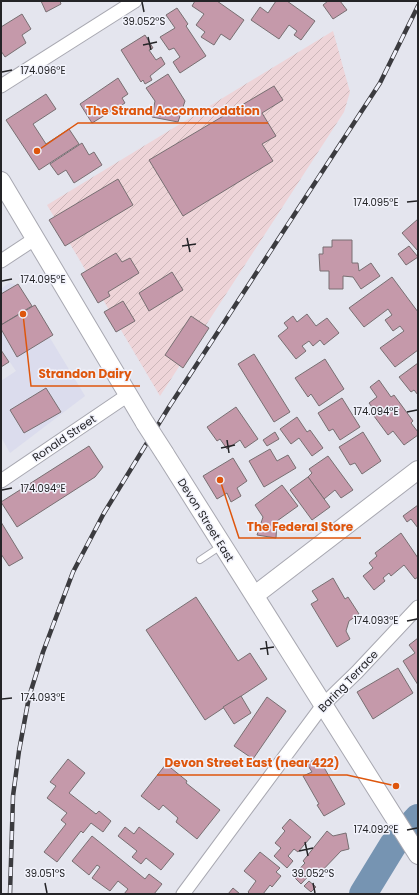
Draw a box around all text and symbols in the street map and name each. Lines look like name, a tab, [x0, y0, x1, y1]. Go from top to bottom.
text: 39.052°S	[123, 14, 165, 29]
text: 174.096°E	[20, 63, 66, 78]
callout: The Strand Accommodation	[78, 99, 268, 123]
text: The Strand Accommodation	[86, 102, 260, 119]
text: 174.095°E	[353, 195, 399, 210]
text: 174.095°E	[20, 272, 66, 287]
callout: Strandon Dairy	[31, 362, 140, 386]
text: Strandon Dairy	[38, 365, 132, 382]
text: 174.094°E	[353, 404, 399, 419]
street label: Ronald Street	[29, 411, 99, 465]
street label: Devon Street East	[174, 475, 238, 565]
text: 174.094°E	[20, 481, 66, 496]
callout: The Federal Store	[239, 514, 361, 538]
text: The Federal Store	[247, 518, 354, 535]
text: 174.093°E	[354, 613, 398, 628]
street label: Baring Terrace	[314, 646, 382, 715]
text: 174.093°E	[21, 690, 65, 705]
callout: Devon Street East (near 422)	[157, 751, 347, 775]
text: Devon Street East (near 422)	[165, 754, 339, 771]
text: 174.092°E	[354, 822, 398, 837]
text: 39.051°S	[25, 866, 65, 881]
text: 39.052°S	[292, 866, 334, 881]

